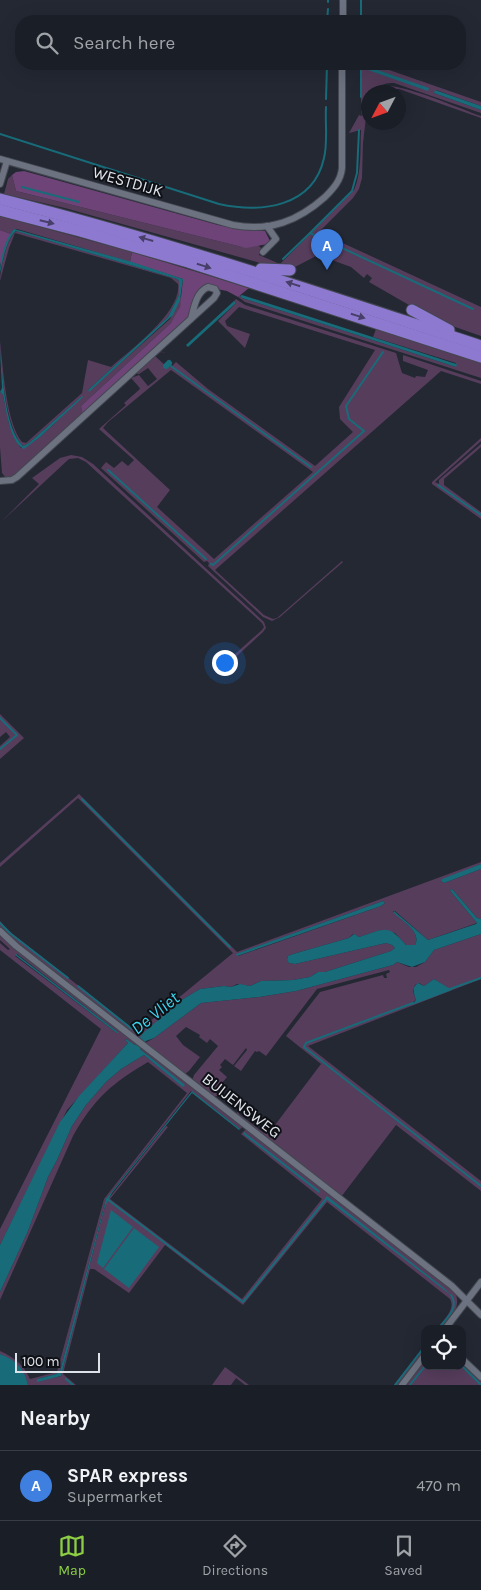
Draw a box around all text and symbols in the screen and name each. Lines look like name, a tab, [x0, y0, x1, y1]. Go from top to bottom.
search box	[15, 15, 466, 70]
icon: search	[33, 29, 61, 57]
text: Search here	[73, 32, 175, 54]
north arrow	[361, 85, 406, 130]
street label: WESTDIJK	[91, 162, 165, 201]
one-way arrow	[40, 218, 55, 226]
pin: A	[311, 229, 343, 270]
one-way arrow	[139, 235, 154, 243]
one-way arrow	[196, 263, 211, 271]
one-way arrow	[285, 280, 300, 288]
one-way arrow	[351, 313, 366, 321]
your location	[212, 650, 238, 676]
water label: De Vliet	[126, 986, 184, 1039]
street label: BUIJENSWEG	[199, 1069, 285, 1142]
map controls	[421, 1325, 466, 1370]
button: locate	[421, 1325, 466, 1370]
scale bar	[15, 1350, 100, 1373]
text: 100 m	[22, 1353, 60, 1370]
text: Nearby	[20, 1406, 90, 1430]
text: SPAR express	[67, 1465, 188, 1487]
text: A	[31, 1476, 41, 1495]
text: 470 m	[416, 1476, 461, 1495]
text: Supermarket	[67, 1487, 163, 1506]
tab: Map	[58, 1532, 86, 1579]
tab: Directions	[202, 1532, 268, 1579]
tab: Saved	[384, 1532, 423, 1579]

